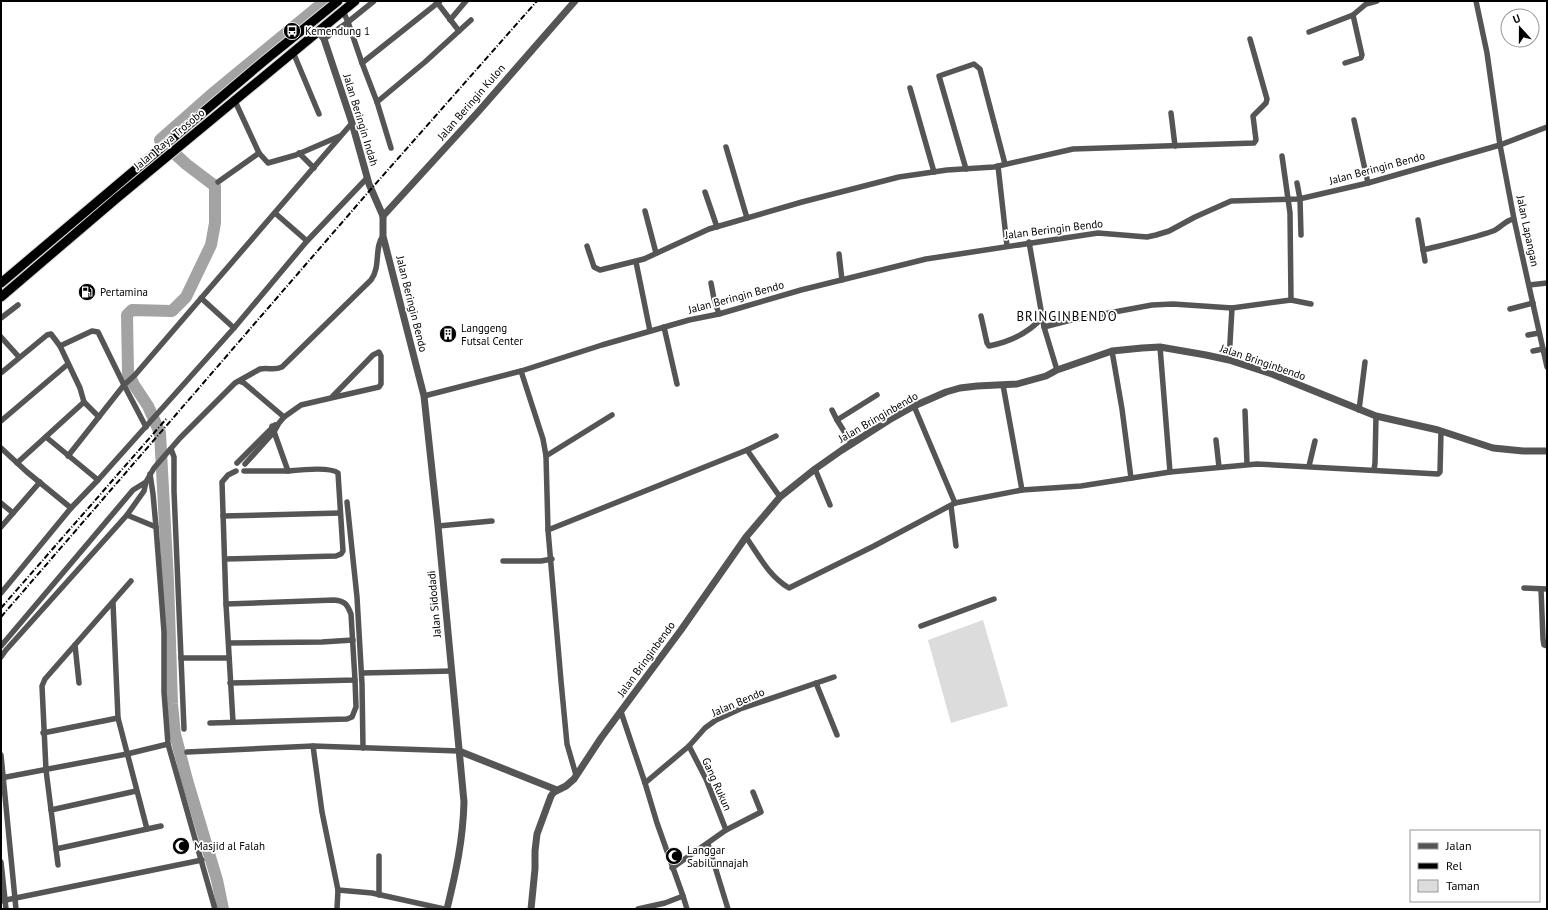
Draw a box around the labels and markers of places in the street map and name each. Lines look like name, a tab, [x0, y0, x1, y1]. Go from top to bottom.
bus stop icon: Kemendung 1	[282, 21, 302, 41]
place label: Kemendung 1	[305, 24, 370, 38]
fuel station icon: Pertamina	[77, 282, 97, 302]
place label: Pertamina	[100, 285, 148, 299]
place label: Langgeng Futsal Center	[461, 321, 523, 348]
building icon: Langgeng Futsal Center	[438, 324, 458, 344]
mosque icon: Masjid al Falah	[171, 836, 191, 856]
place label: Masjid al Falah	[194, 839, 265, 853]
place label: Langgar Sabilunnajah	[687, 843, 748, 870]
mosque icon: Langgar Sabilunnajah	[664, 846, 684, 866]

